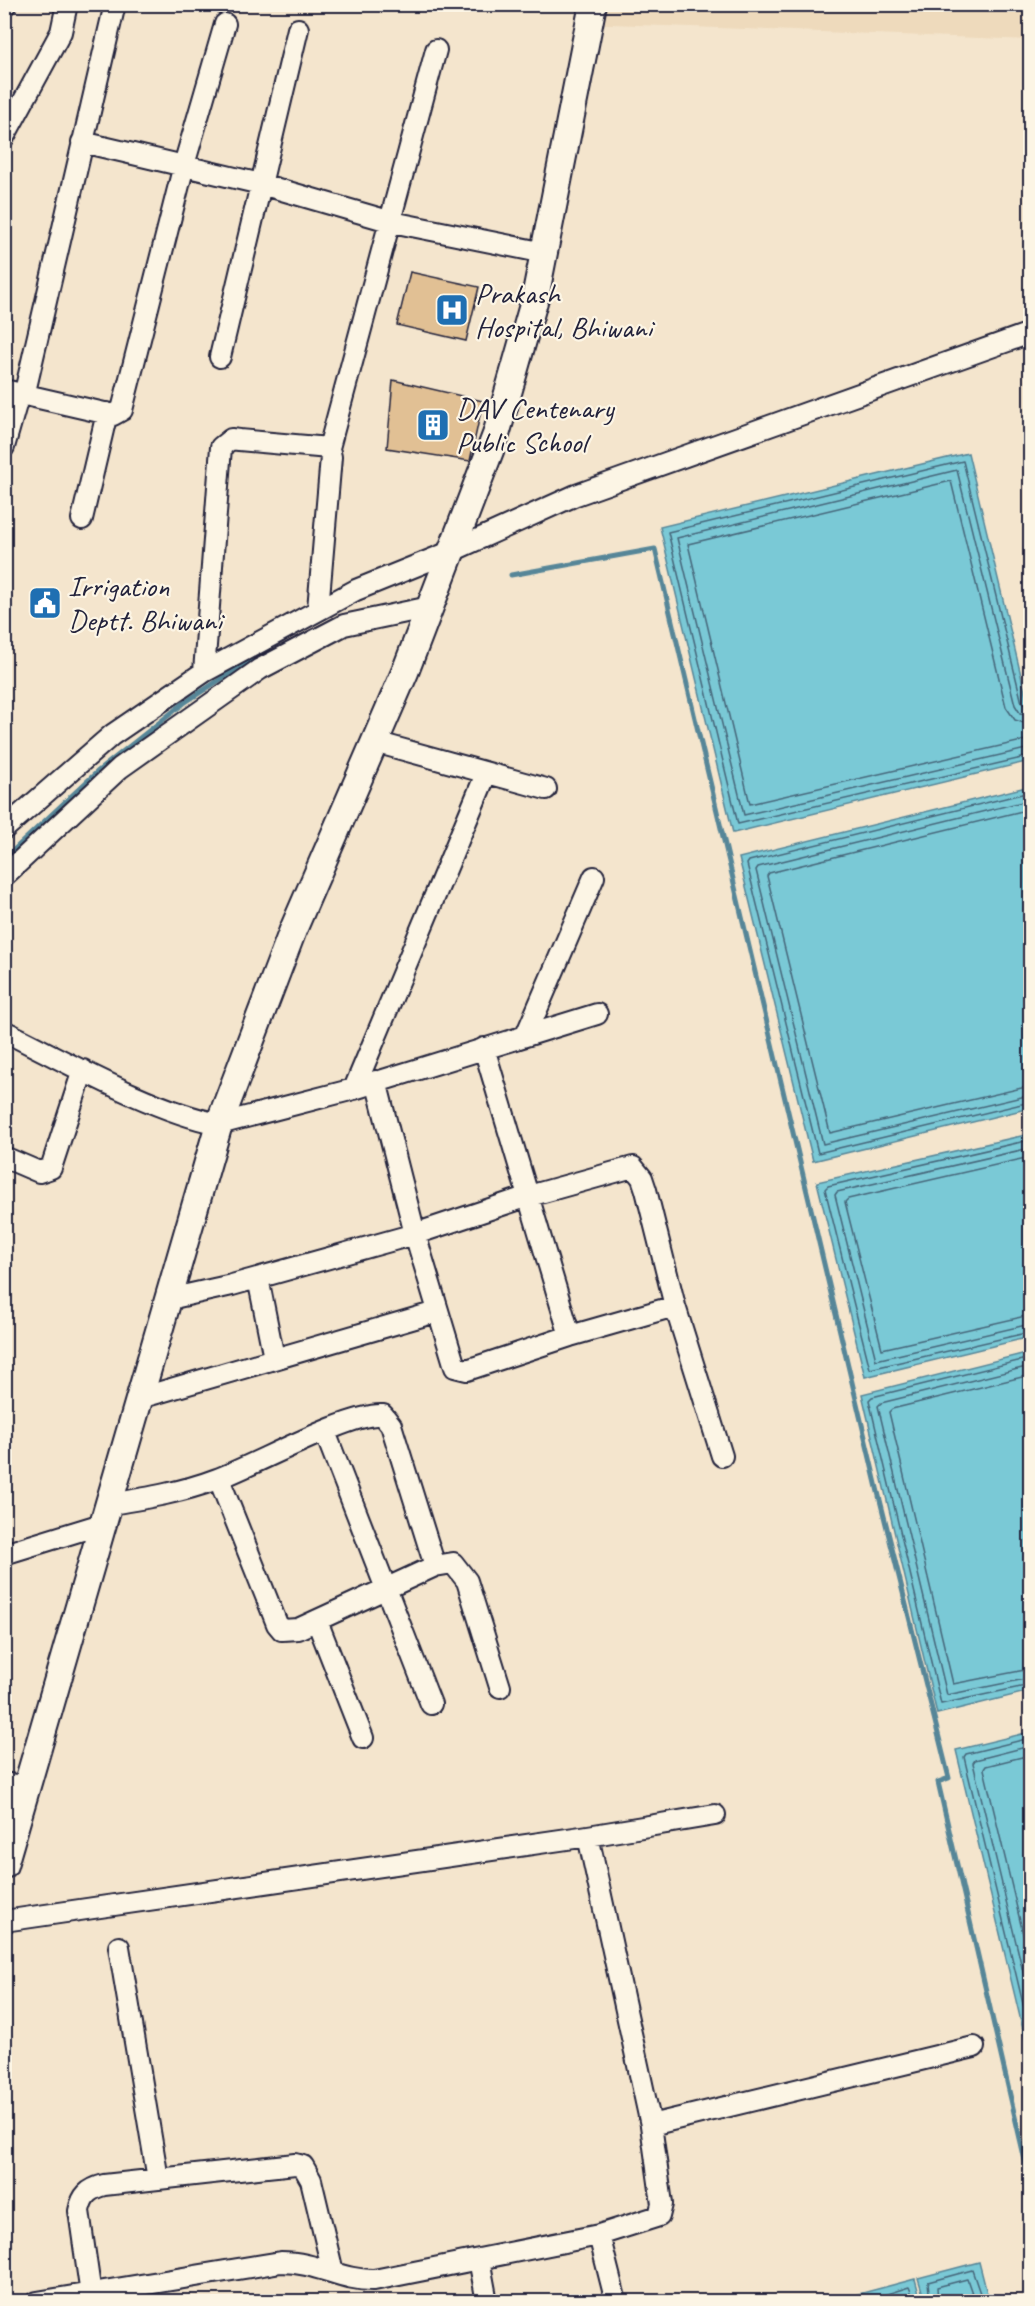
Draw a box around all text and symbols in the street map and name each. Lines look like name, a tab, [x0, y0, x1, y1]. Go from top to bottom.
place label: Prakash Hospital, Bhiwani	[475, 274, 655, 346]
hospital icon: Prakash Hospital, Bhiwani	[434, 292, 470, 328]
place label: DAV Centenary Public School	[456, 389, 615, 461]
building icon: DAV Centenary Public School	[415, 407, 451, 443]
place label: Irrigation Deptt. Bhiwani	[68, 567, 225, 639]
public building icon: Irrigation Deptt. Bhiwani	[27, 585, 63, 621]

